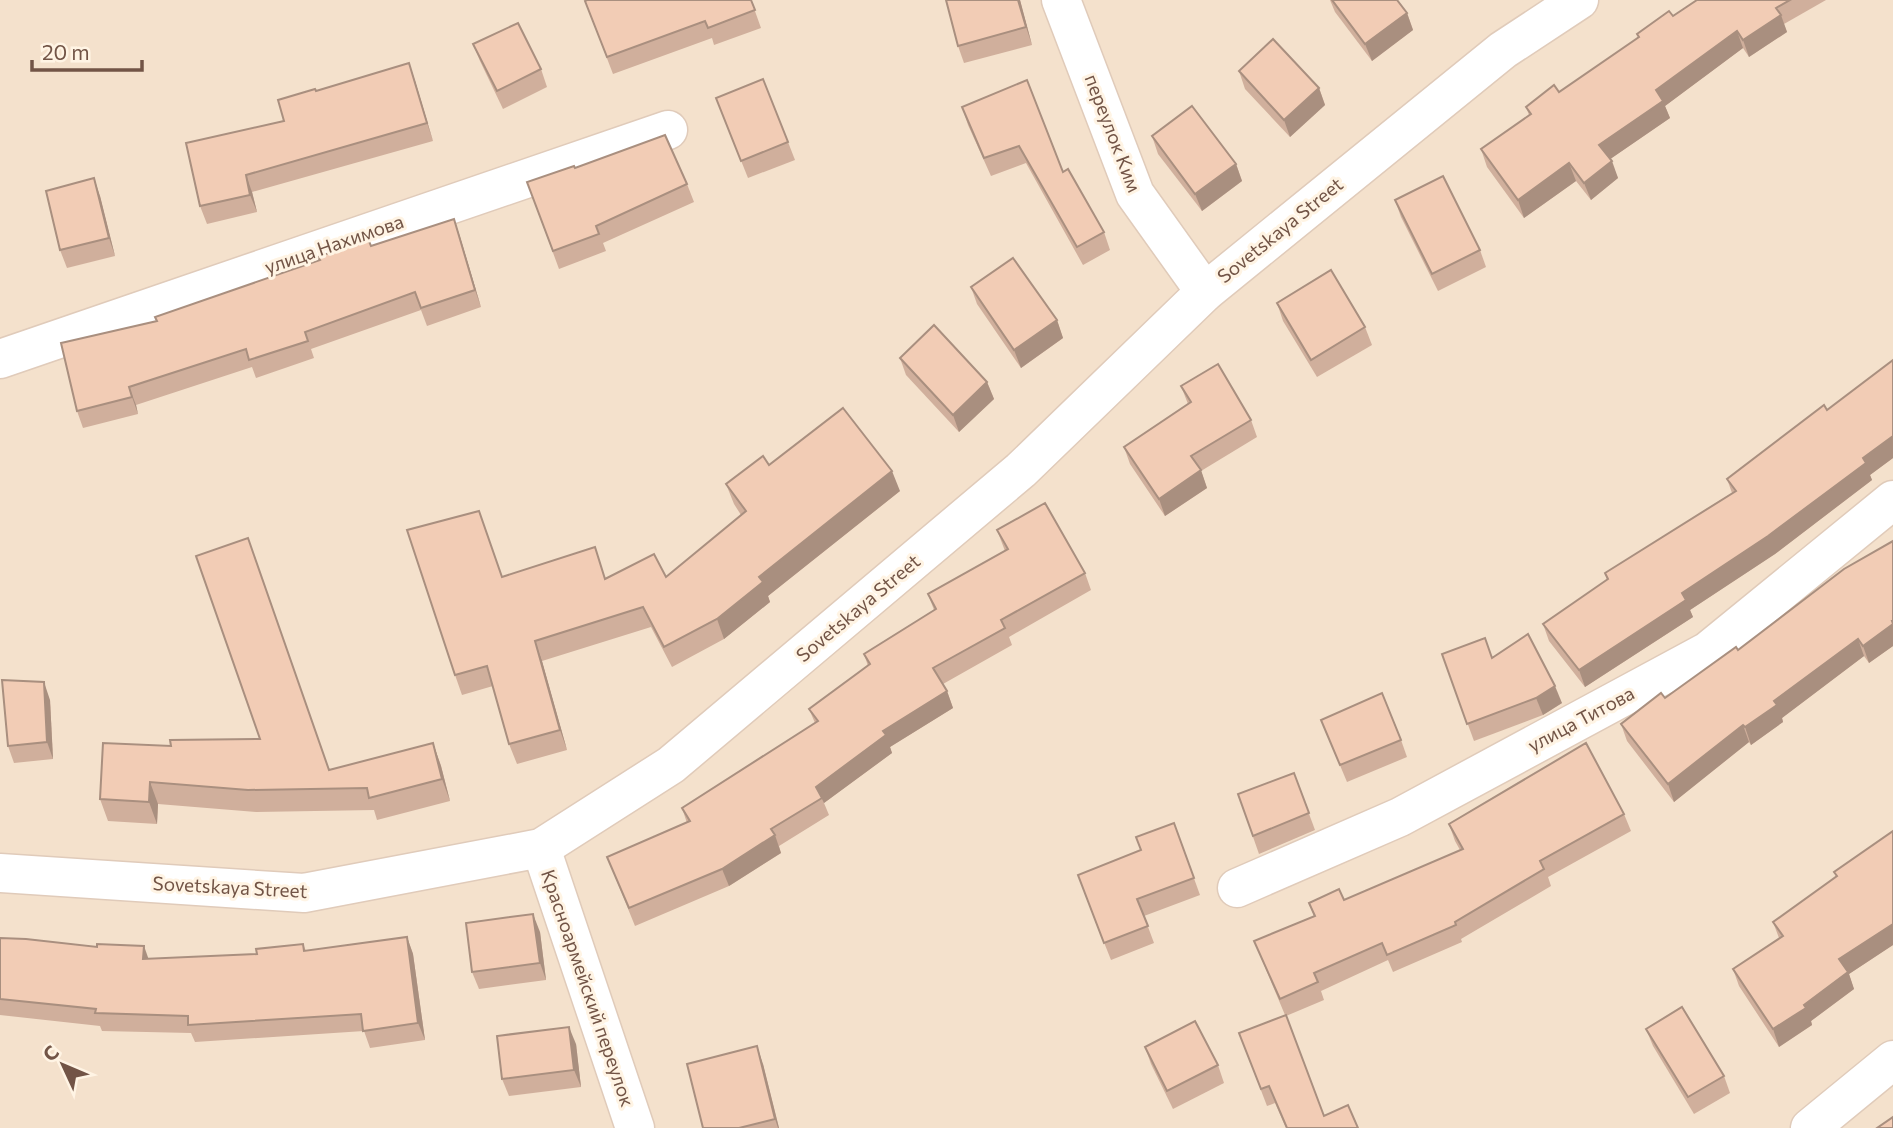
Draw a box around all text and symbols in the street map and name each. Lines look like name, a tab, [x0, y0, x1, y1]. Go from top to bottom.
scale bar	[32, 28, 142, 72]
text: 20 m	[42, 39, 90, 64]
street label: переулок Ким	[1080, 71, 1146, 195]
street label: Sovetskaya Street	[1212, 172, 1347, 287]
street label: улица Нахимова	[261, 209, 406, 278]
street label: Sovetskaya Street	[791, 549, 925, 666]
street label: улица Титова	[1524, 681, 1638, 756]
street label: Красноармейский переулок	[537, 866, 640, 1109]
street label: Sovetskaya Street	[152, 871, 308, 902]
north arrow	[28, 1030, 98, 1100]
text: С	[38, 1040, 63, 1066]

